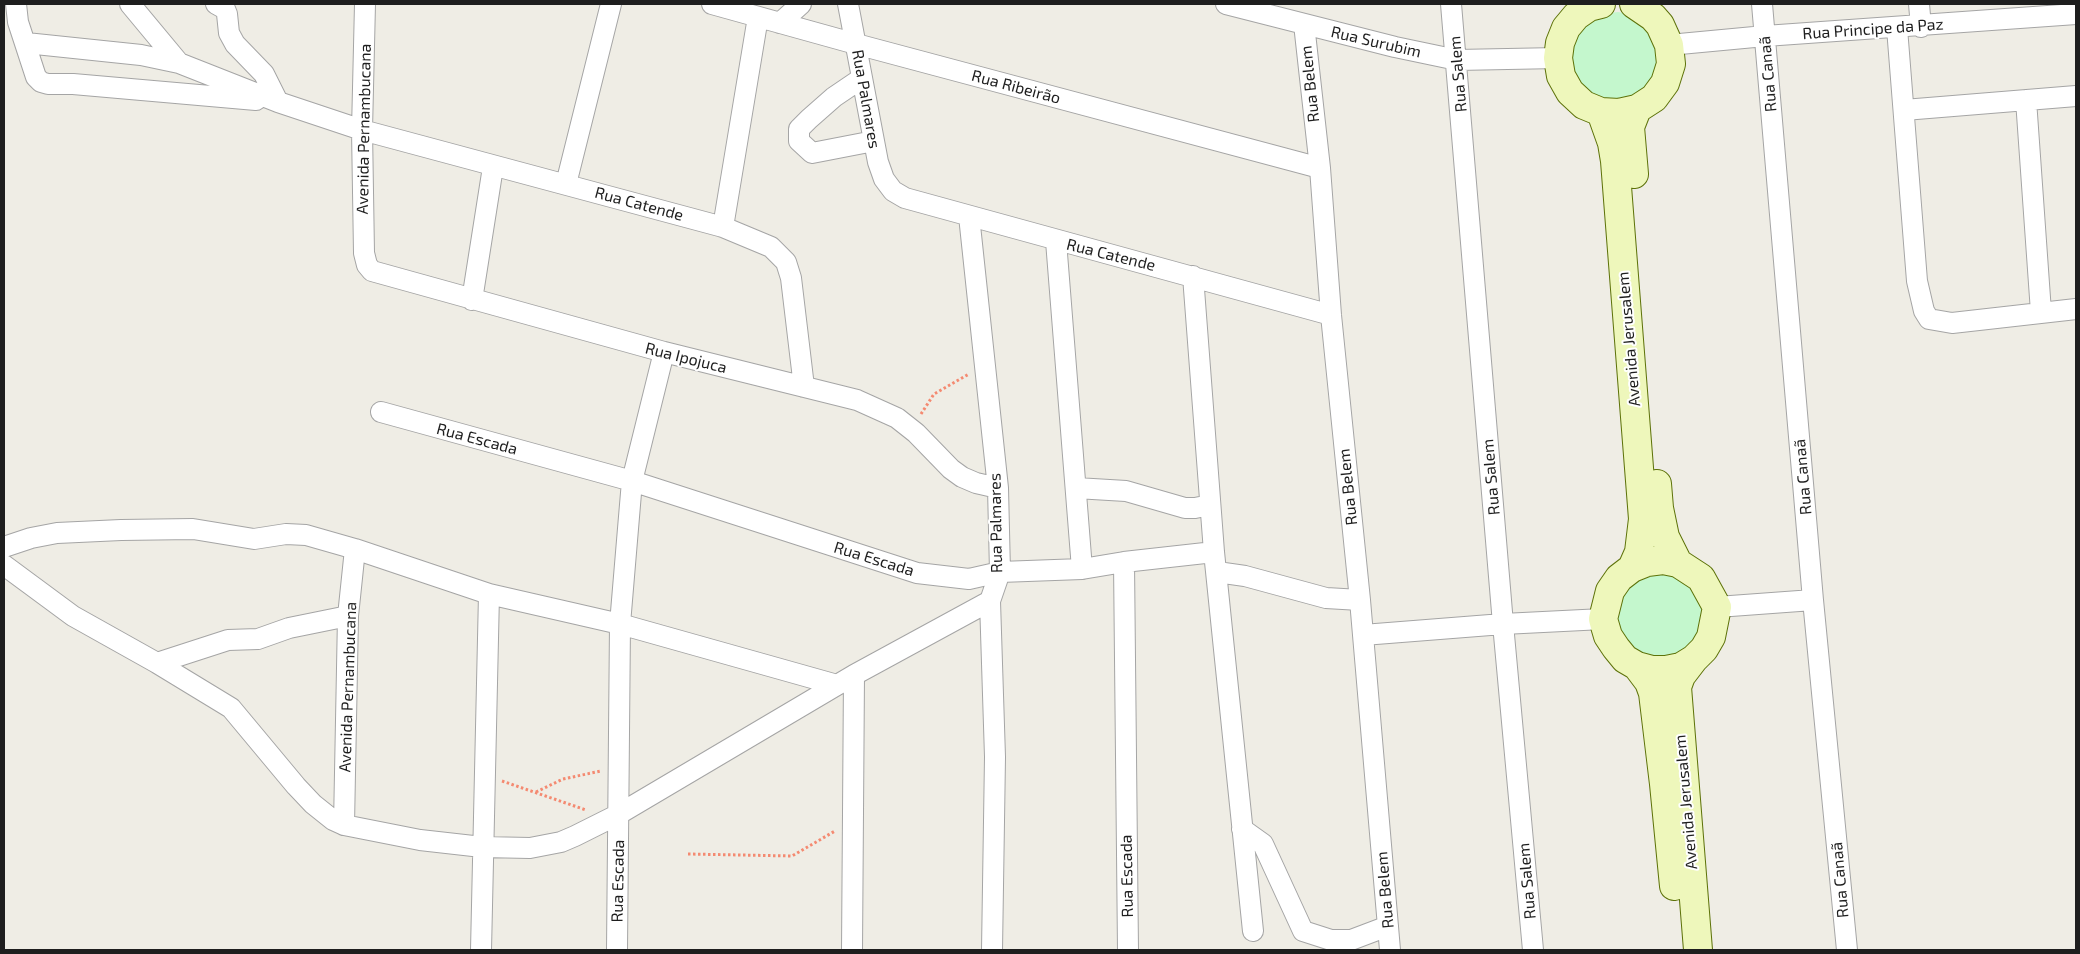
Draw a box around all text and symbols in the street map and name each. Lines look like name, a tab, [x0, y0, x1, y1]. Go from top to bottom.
street label: Rua Principe da Paz	[1802, 14, 1944, 44]
street label: Rua Surubim	[1329, 22, 1423, 62]
street label: Rua Salem	[1445, 35, 1471, 113]
street label: Rua Canaã	[1755, 35, 1781, 113]
street label: Avenida Pernambucana	[353, 43, 375, 215]
street label: Rua Belem	[1296, 45, 1324, 123]
street label: Rua Palmares	[848, 48, 884, 150]
street label: Rua Ribeirão	[969, 66, 1063, 108]
street label: Rua Catende	[593, 183, 685, 225]
street label: Rua Catende	[1065, 235, 1157, 275]
street label: Avenida Jerusalem	[1614, 271, 1644, 407]
street label: Rua Ipojuca	[643, 339, 729, 377]
street label: Rua Escada	[434, 419, 520, 459]
street label: Rua Salem	[1478, 438, 1504, 516]
street label: Rua Canaã	[1790, 438, 1816, 516]
street label: Rua Belem	[1334, 448, 1362, 526]
street label: Rua Palmares	[986, 473, 1006, 573]
street label: Rua Escada	[832, 538, 916, 580]
street label: Avenida Pernambucana	[335, 601, 361, 773]
street label: Avenida Jerusalem	[1671, 734, 1701, 870]
street label: Rua Escada	[1117, 834, 1137, 918]
street label: Rua Escada	[608, 839, 628, 923]
street label: Rua Canaã	[1827, 841, 1853, 919]
street label: Rua Salem	[1514, 842, 1540, 920]
street label: Rua Belem	[1372, 851, 1398, 929]

